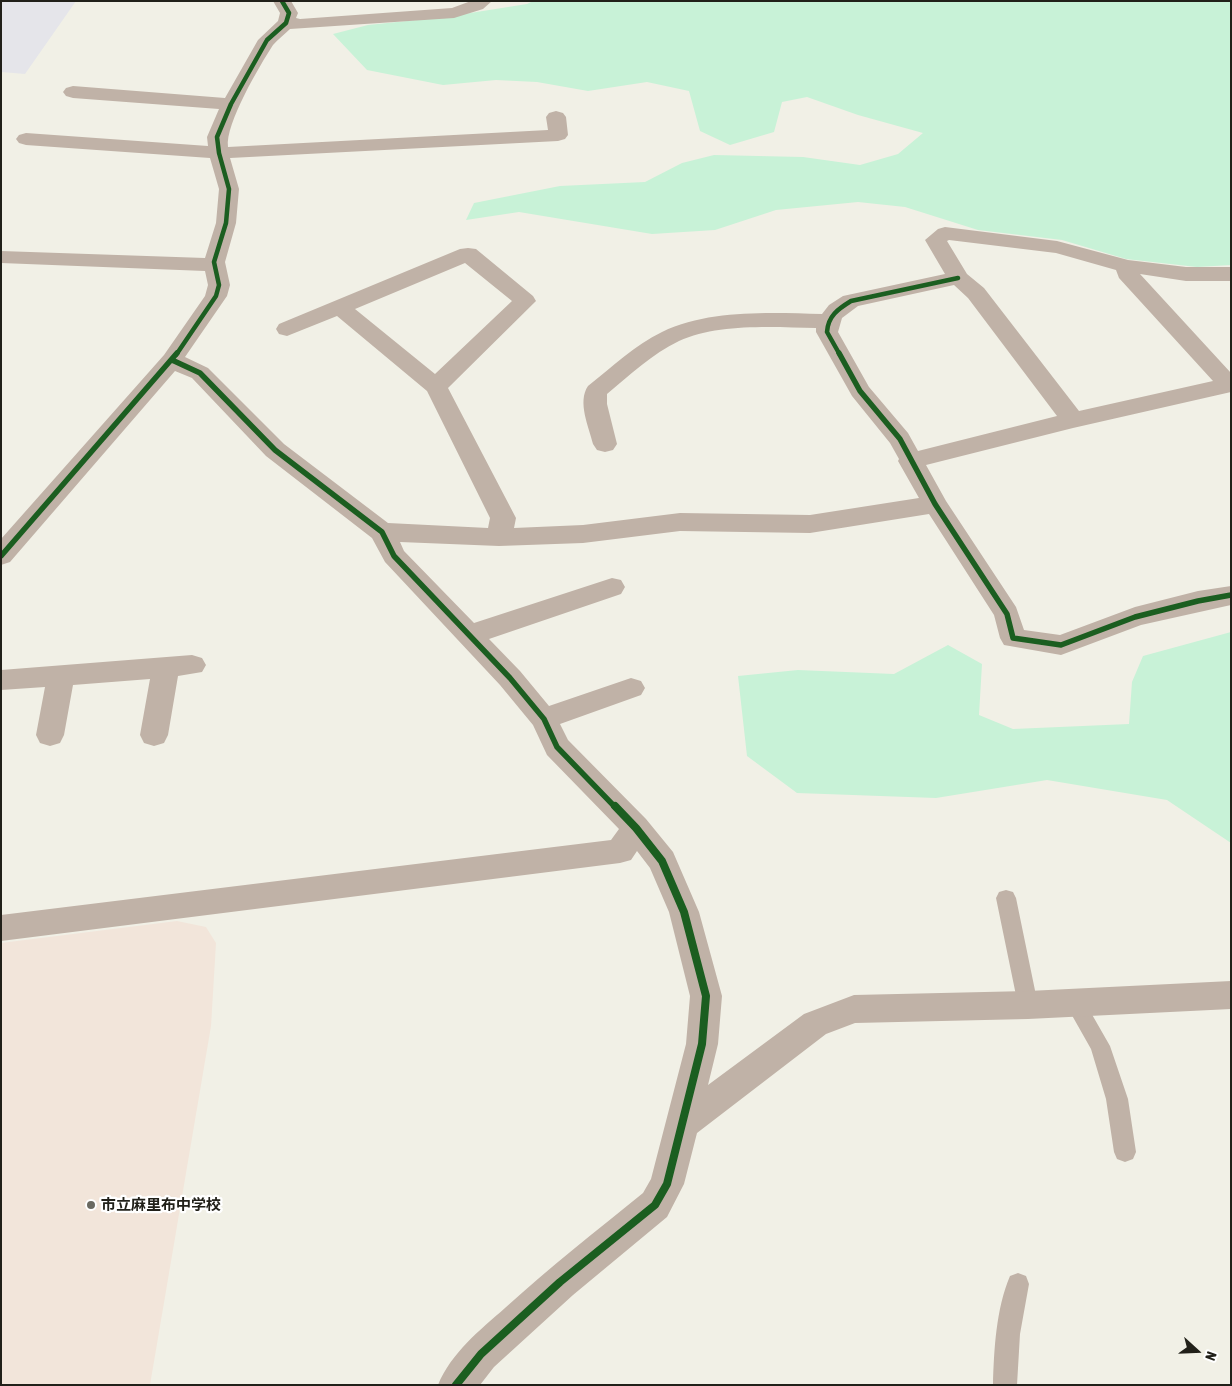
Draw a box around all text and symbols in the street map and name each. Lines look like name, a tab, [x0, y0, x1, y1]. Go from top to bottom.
place label: 市立麻里布中学校	[101, 1196, 221, 1214]
marker: 市立麻里布中学校	[85, 1199, 97, 1211]
north arrow	[1172, 1326, 1222, 1376]
text: N	[1202, 1350, 1220, 1363]

